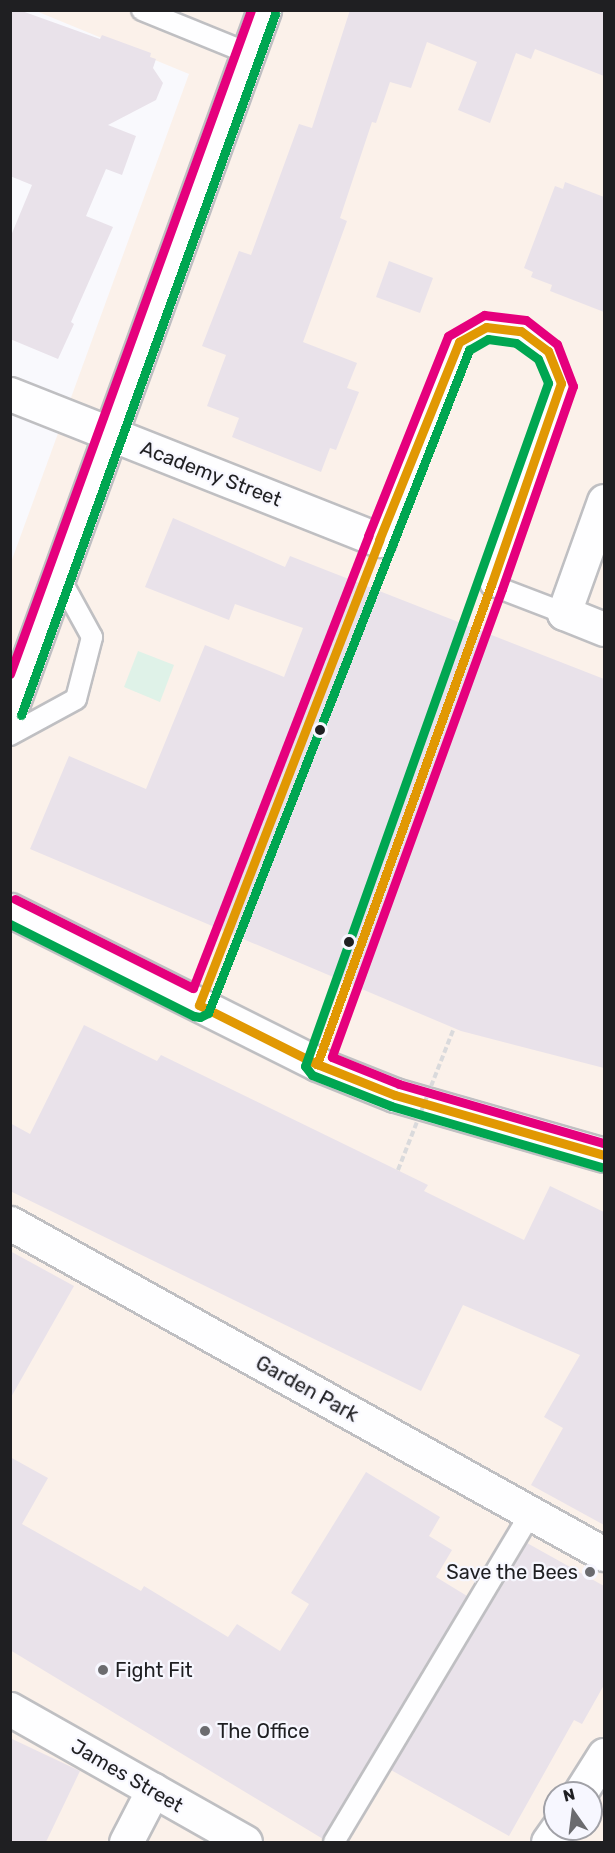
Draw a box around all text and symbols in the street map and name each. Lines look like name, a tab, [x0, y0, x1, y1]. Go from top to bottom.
street label: Academy Street	[137, 436, 285, 512]
unlabelled marker	[314, 724, 326, 736]
unlabelled marker	[343, 936, 355, 948]
street label: Garden Park	[251, 1351, 363, 1427]
place label: Save the Bees	[446, 1560, 578, 1584]
marker: Save the Bees	[583, 1565, 597, 1579]
place label: Fight Fit	[115, 1658, 193, 1682]
marker: Fight Fit	[96, 1663, 110, 1677]
place label: The Office	[217, 1719, 309, 1743]
marker: The Office	[198, 1724, 212, 1738]
street label: James Street	[67, 1734, 187, 1818]
north arrow	[543, 1781, 603, 1841]
text: N	[561, 1784, 577, 1806]

